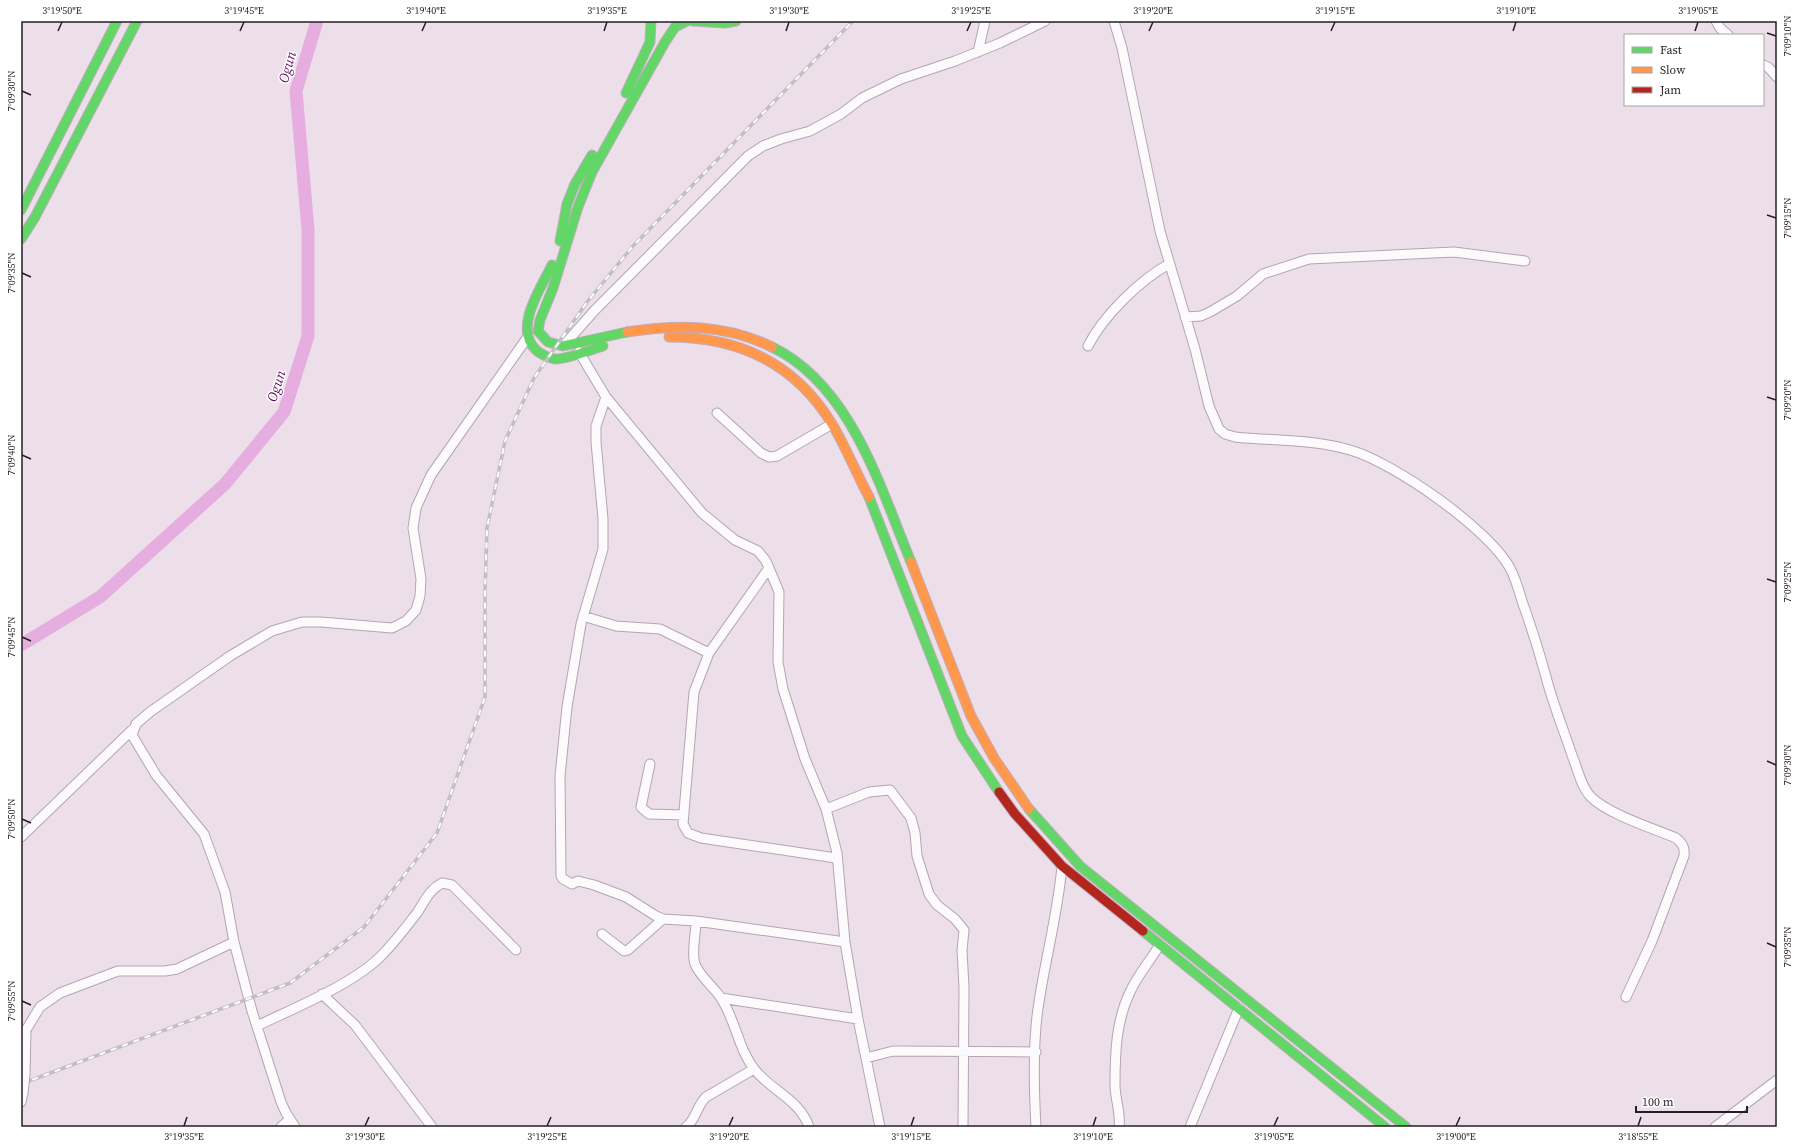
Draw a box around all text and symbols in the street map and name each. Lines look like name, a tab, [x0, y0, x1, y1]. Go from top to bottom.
text: 3°19'50"E	[42, 4, 82, 17]
text: 3°19'45"E	[224, 4, 264, 17]
text: 3°19'40"E	[406, 4, 446, 17]
text: 3°19'35"E	[587, 4, 627, 17]
text: 3°19'30"E	[769, 4, 809, 17]
text: 3°19'25"E	[951, 4, 991, 17]
text: 3°19'20"E	[1133, 4, 1173, 17]
text: 3°19'15"E	[1315, 4, 1355, 17]
text: 3°19'10"E	[1496, 4, 1536, 17]
text: 3°19'05"E	[1678, 4, 1718, 17]
text: 7°09'10"N	[1781, 15, 1794, 57]
legend	[1624, 34, 1764, 106]
text: Fast	[1660, 42, 1682, 58]
water label: Ogun	[273, 49, 301, 85]
text: Slow	[1660, 62, 1686, 78]
text: 7°09'30"N	[5, 70, 18, 112]
text: Jam	[1659, 82, 1681, 98]
text: 7°09'15"N	[1781, 197, 1794, 239]
text: 7°09'35"N	[5, 252, 18, 294]
water label: Ogun	[262, 368, 290, 404]
text: 7°09'20"N	[1781, 379, 1794, 421]
text: 7°09'40"N	[5, 434, 18, 476]
text: 7°09'25"N	[1781, 561, 1794, 603]
text: 7°09'45"N	[5, 616, 18, 658]
text: 7°09'30"N	[1781, 744, 1794, 786]
text: 7°09'50"N	[5, 798, 18, 840]
text: 7°09'35"N	[1781, 926, 1794, 968]
text: 7°09'55"N	[5, 980, 18, 1022]
scale bar	[1636, 1088, 1747, 1114]
text: 100 m	[1642, 1094, 1674, 1110]
text: 3°19'35"E	[164, 1130, 204, 1143]
text: 3°19'30"E	[345, 1130, 385, 1143]
text: 3°19'25"E	[527, 1130, 567, 1143]
text: 3°19'20"E	[709, 1130, 749, 1143]
text: 3°19'15"E	[891, 1130, 931, 1143]
text: 3°19'10"E	[1073, 1130, 1113, 1143]
text: 3°19'05"E	[1254, 1130, 1294, 1143]
text: 3°19'00"E	[1436, 1130, 1476, 1143]
text: 3°18'55"E	[1618, 1130, 1658, 1143]

